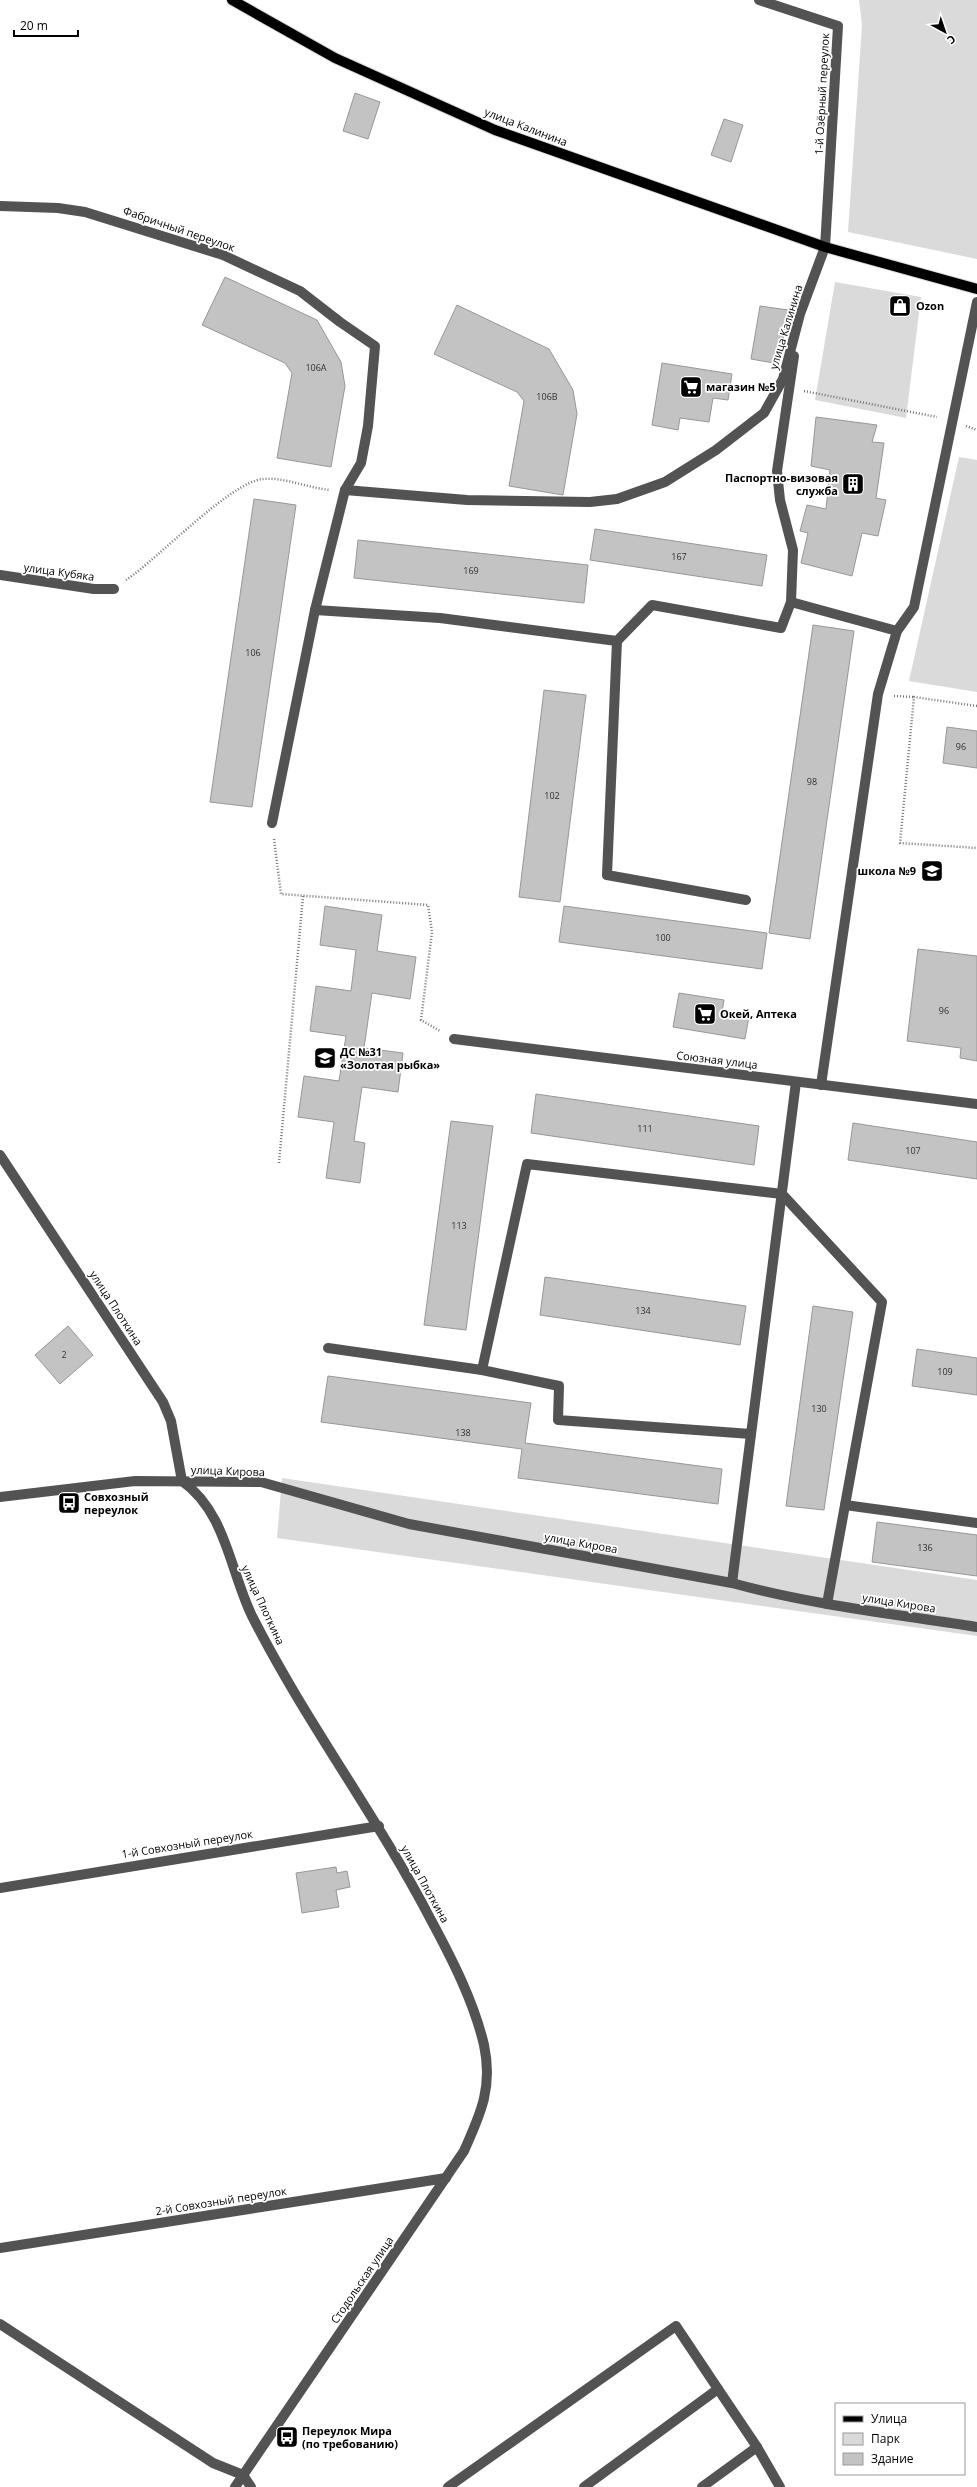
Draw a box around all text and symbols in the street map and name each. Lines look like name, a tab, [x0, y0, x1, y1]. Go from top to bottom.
scale bar	[14, 12, 78, 38]
north arrow	[925, 12, 965, 52]
text: 20 m	[20, 17, 48, 34]
street label: 1-й Озёрный переулок	[811, 32, 832, 155]
text: С	[944, 32, 959, 48]
street label: улица Калинина	[483, 104, 570, 149]
street label: Фабричный переулок	[121, 202, 237, 255]
street label: улица Калинина	[766, 283, 806, 371]
shop icon: Ozon	[887, 293, 913, 319]
place label: Ozon	[916, 298, 944, 313]
house number: 106А	[305, 361, 327, 374]
supermarket icon: магазин №5	[678, 374, 704, 400]
place label: магазин №5	[706, 379, 776, 394]
house number: 106В	[536, 390, 558, 403]
place label: Паспортно-визовая служба	[725, 470, 838, 498]
building icon: Паспортно-визовая служба	[840, 471, 866, 497]
house number: 167	[671, 550, 687, 563]
street label: улица Кубяка	[23, 559, 95, 584]
house number: 169	[463, 564, 479, 577]
house number: 106	[245, 646, 261, 659]
house number: 96	[956, 740, 966, 753]
house number: 98	[807, 775, 817, 788]
house number: 102	[544, 789, 560, 802]
school or university icon: школа №9	[919, 858, 945, 884]
place label: школа №9	[858, 863, 916, 878]
house number: 100	[655, 931, 671, 944]
supermarket icon: Окей, Аптека	[692, 1001, 718, 1027]
house number: 96	[939, 1004, 949, 1017]
place label: Окей, Аптека	[720, 1006, 797, 1021]
place label: ДС №31 «Золотая рыбка»	[340, 1044, 440, 1072]
school or university icon: ДС №31 «Золотая рыбка»	[312, 1045, 338, 1071]
street label: Союзная улица	[676, 1047, 759, 1072]
house number: 111	[637, 1122, 653, 1135]
house number: 107	[905, 1144, 921, 1157]
house number: 113	[451, 1219, 467, 1232]
street label: улица Плоткина	[87, 1267, 146, 1348]
house number: 134	[635, 1304, 651, 1317]
house number: 2	[61, 1348, 67, 1361]
house number: 109	[937, 1365, 953, 1378]
house number: 130	[811, 1402, 827, 1415]
house number: 138	[455, 1426, 471, 1439]
street label: улица Кирова	[191, 1462, 265, 1479]
place label: Совхозный переулок	[84, 1489, 149, 1517]
bus stop icon: Совхозный переулок	[56, 1490, 82, 1516]
street label: улица Кирова	[543, 1529, 619, 1556]
house number: 136	[917, 1541, 933, 1554]
street label: улица Плоткина	[238, 1562, 289, 1647]
street label: улица Кирова	[861, 1589, 937, 1616]
street label: 1-й Совхозный переулок	[120, 1826, 254, 1861]
street label: улица Плоткина	[398, 1842, 453, 1925]
street label: 2-й Совхозный переулок	[154, 2183, 288, 2218]
street label: Стодольская улица	[327, 2233, 396, 2326]
legend	[835, 2403, 965, 2475]
text: Улица	[871, 2410, 907, 2427]
place label: Переулок Мира (по требованию)	[302, 2423, 398, 2451]
bus stop icon: Переулок Мира (по требованию)	[274, 2424, 300, 2450]
text: Парк	[871, 2430, 901, 2447]
text: Здание	[871, 2450, 914, 2467]

